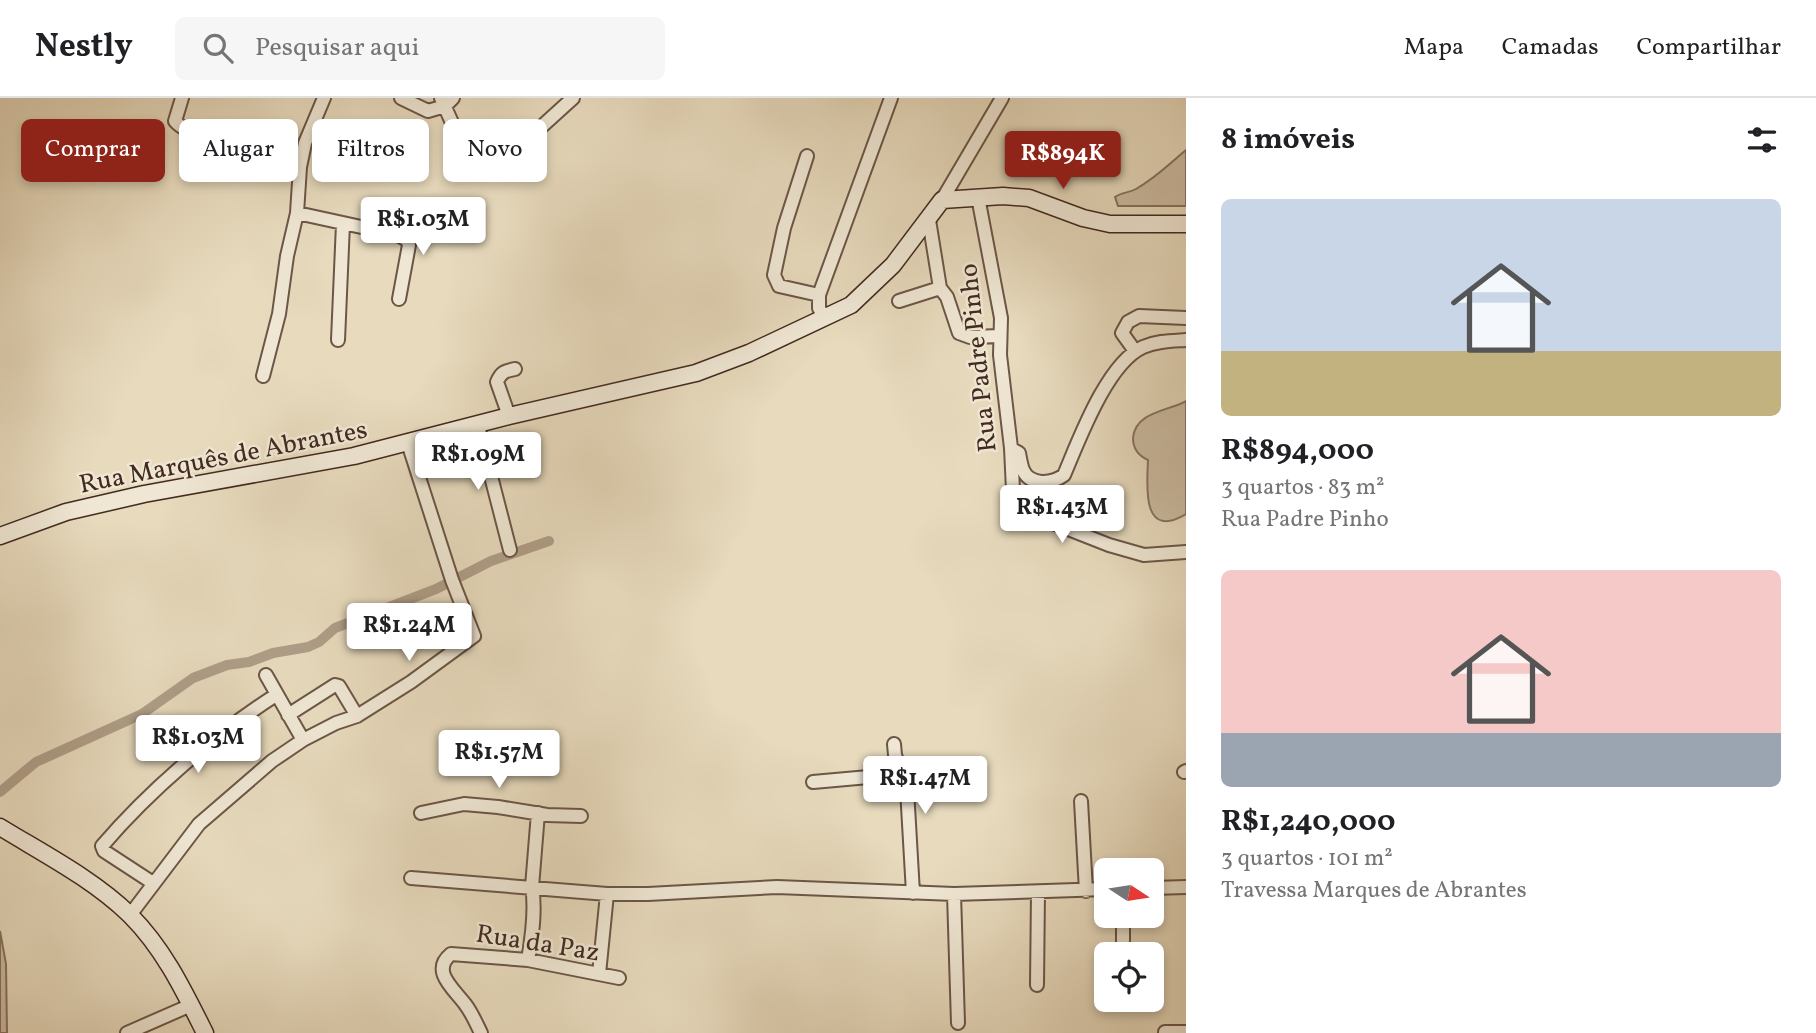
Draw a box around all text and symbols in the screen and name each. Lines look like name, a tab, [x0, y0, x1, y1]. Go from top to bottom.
search box	[175, 17, 665, 80]
text: Nestly	[35, 25, 133, 71]
icon: search	[199, 29, 237, 67]
text: Pesquisar aqui	[255, 30, 419, 66]
text: Mapa	[1404, 31, 1464, 65]
text: Camadas	[1502, 31, 1598, 65]
text: Compartilhar	[1636, 31, 1781, 65]
chip: Comprar	[21, 119, 165, 182]
chip: Alugar	[179, 119, 298, 182]
chip: Filtros	[312, 119, 429, 182]
chip: Novo	[443, 119, 547, 182]
text: 8 imóveis	[1221, 119, 1355, 161]
icon: filters	[1743, 121, 1781, 159]
pin: R$894K	[1006, 132, 1120, 191]
text: R$894K	[1021, 138, 1105, 170]
pin: R$1.03M	[358, 198, 488, 257]
text: R$1.03M	[377, 204, 469, 236]
icon: home	[1438, 245, 1564, 371]
street label: Rua Padre Pinho	[951, 262, 1007, 454]
street label: Rua Marquês de Abrantes	[76, 412, 370, 504]
text: R$894,000	[1221, 430, 1374, 472]
pin: R$1.09M	[413, 432, 543, 492]
text: R$1.09M	[431, 439, 525, 471]
text: 3 quartos · 83 m²	[1221, 472, 1385, 504]
pin: R$1.43M	[997, 486, 1127, 545]
text: R$1.43M	[1016, 492, 1108, 524]
text: Rua Padre Pinho	[1221, 504, 1389, 536]
pin: R$1.24M	[344, 603, 474, 663]
text: R$1.24M	[363, 610, 455, 642]
icon: home	[1438, 616, 1564, 742]
pin: R$1.03M	[133, 716, 263, 775]
text: R$1.03M	[152, 722, 244, 754]
pin: R$1.57M	[434, 730, 564, 790]
text: R$1.57M	[455, 737, 543, 769]
pin: R$1.47M	[860, 756, 990, 816]
text: R$1.47M	[879, 763, 971, 795]
text: R$1,240,000	[1221, 801, 1395, 843]
text: 3 quartos · 101 m²	[1221, 843, 1393, 875]
north arrow	[1094, 858, 1164, 928]
map controls	[1094, 858, 1164, 1012]
text: Travessa Marques de Abrantes	[1221, 875, 1527, 907]
street label: Rua da Paz	[473, 916, 602, 971]
button: locate	[1094, 942, 1164, 1012]

